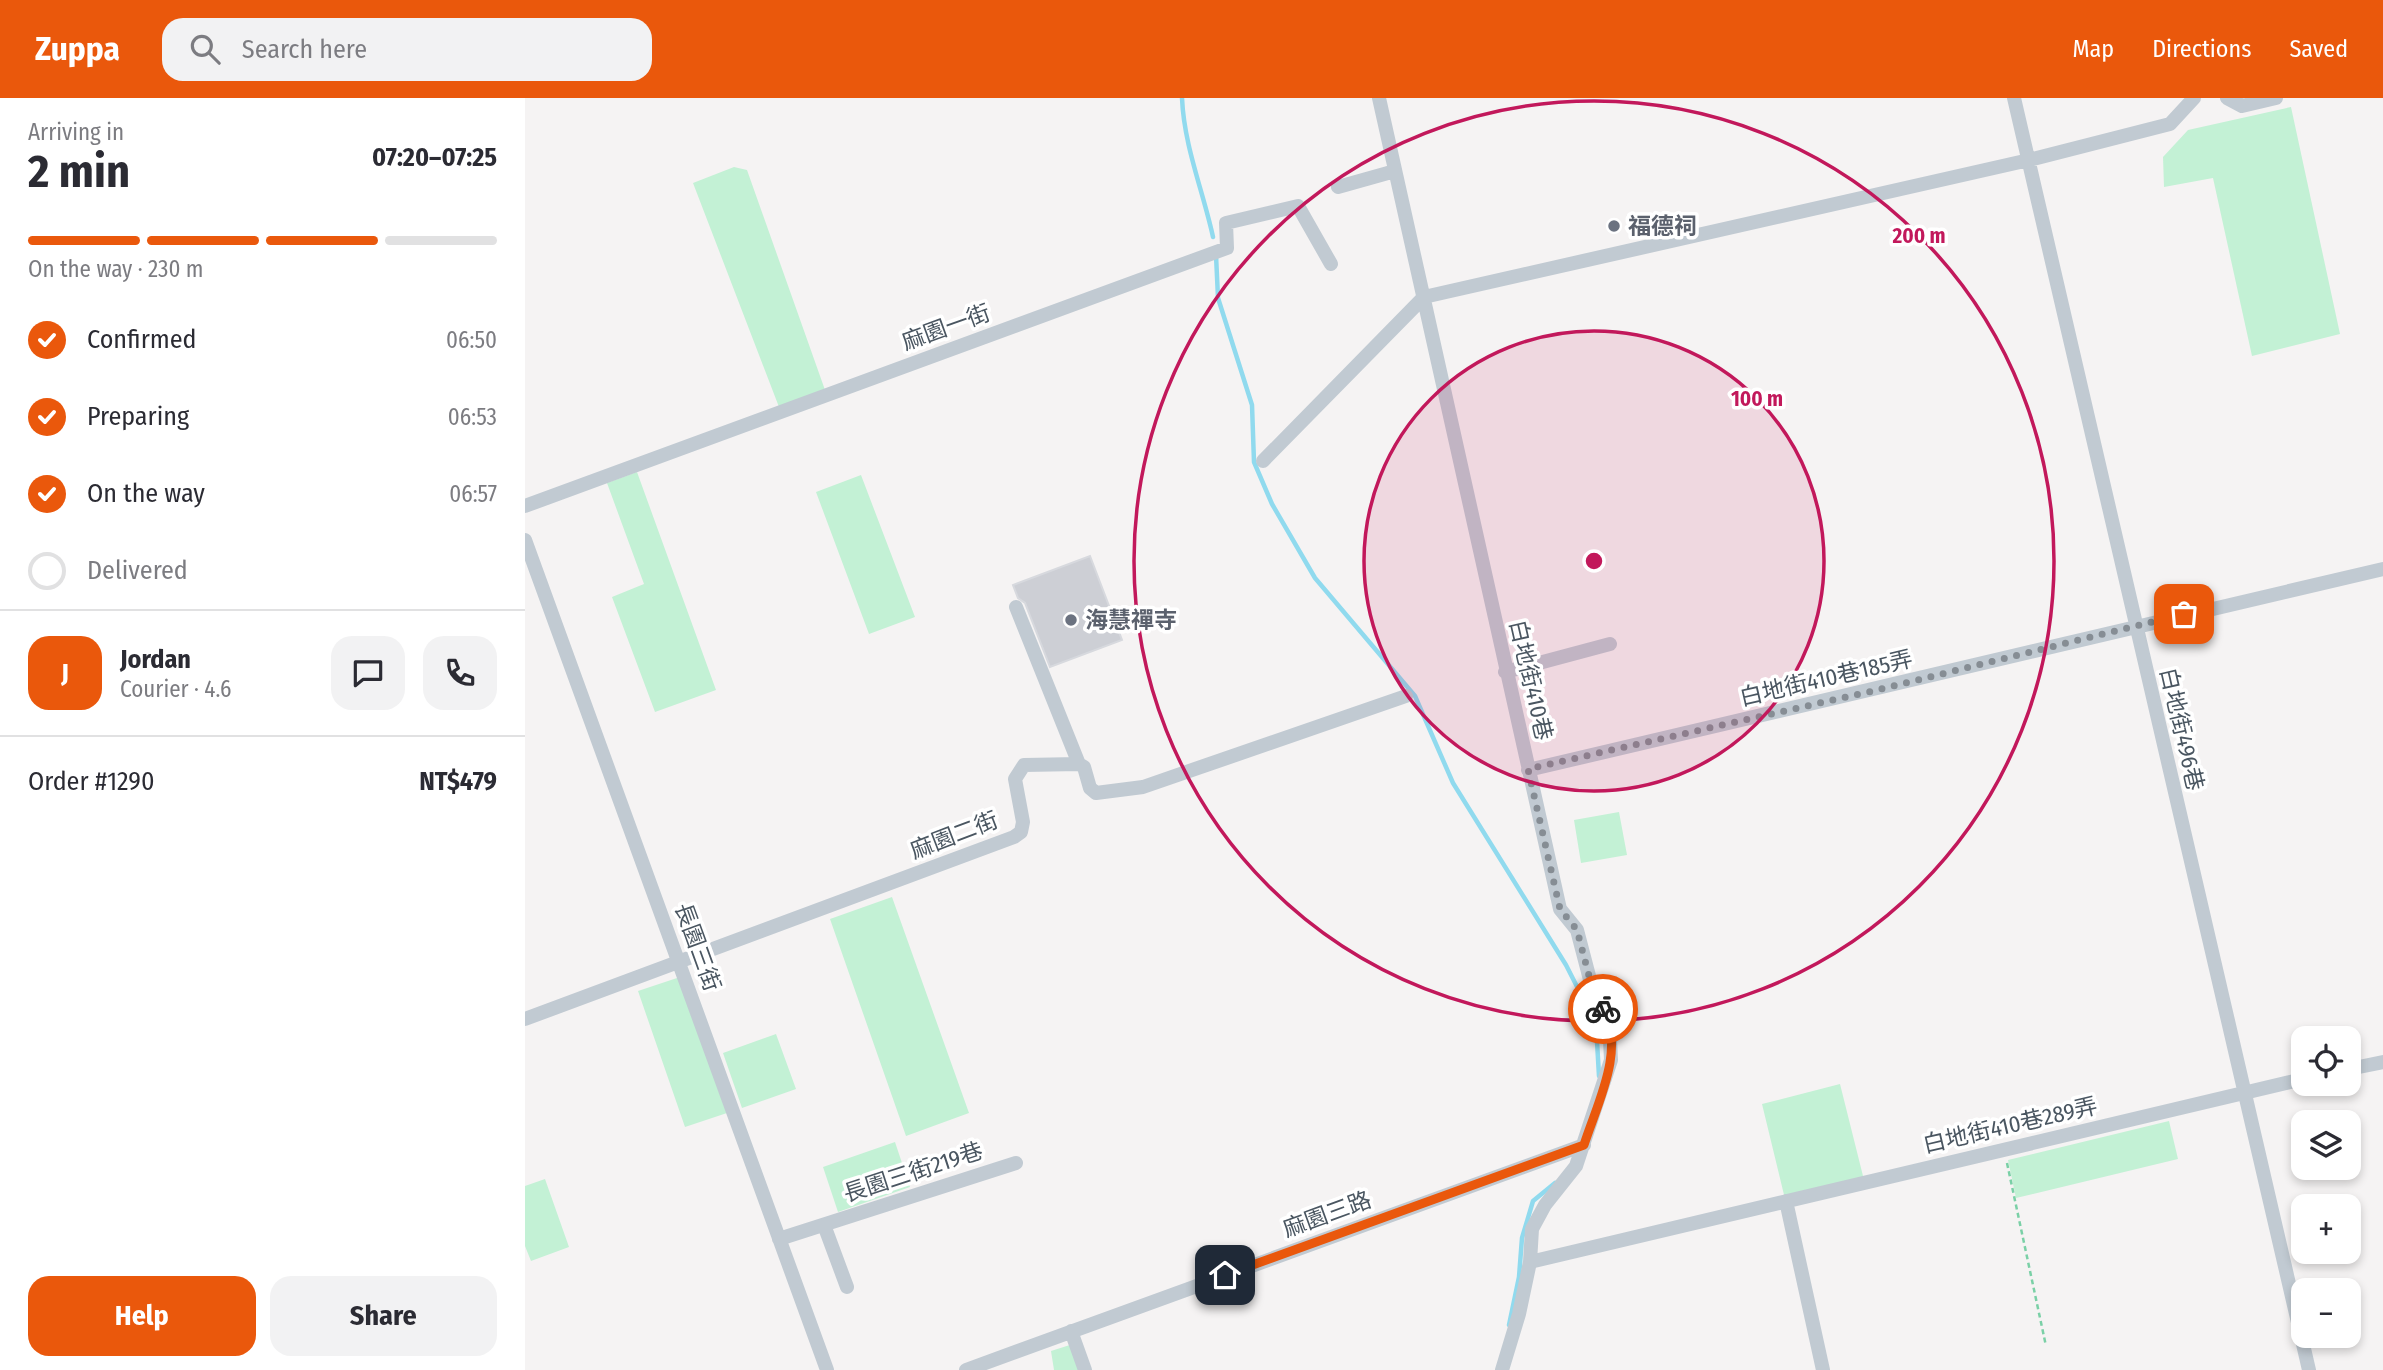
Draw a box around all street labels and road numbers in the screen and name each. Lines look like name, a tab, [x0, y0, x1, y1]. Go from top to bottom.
street label: 麻園一街	[898, 298, 994, 356]
street label: 白地街410巷	[1504, 617, 1558, 743]
street label: 白地街410巷185弄	[1737, 644, 1915, 712]
street label: 白地街496巷	[2154, 665, 2210, 793]
street label: 麻園二街	[906, 805, 1002, 865]
street label: 長園三街	[669, 899, 727, 995]
street label: 白地街410巷289弄	[1920, 1091, 2100, 1159]
street label: 長園三街219巷	[840, 1136, 986, 1208]
street label: 麻園三路	[1279, 1185, 1375, 1243]

